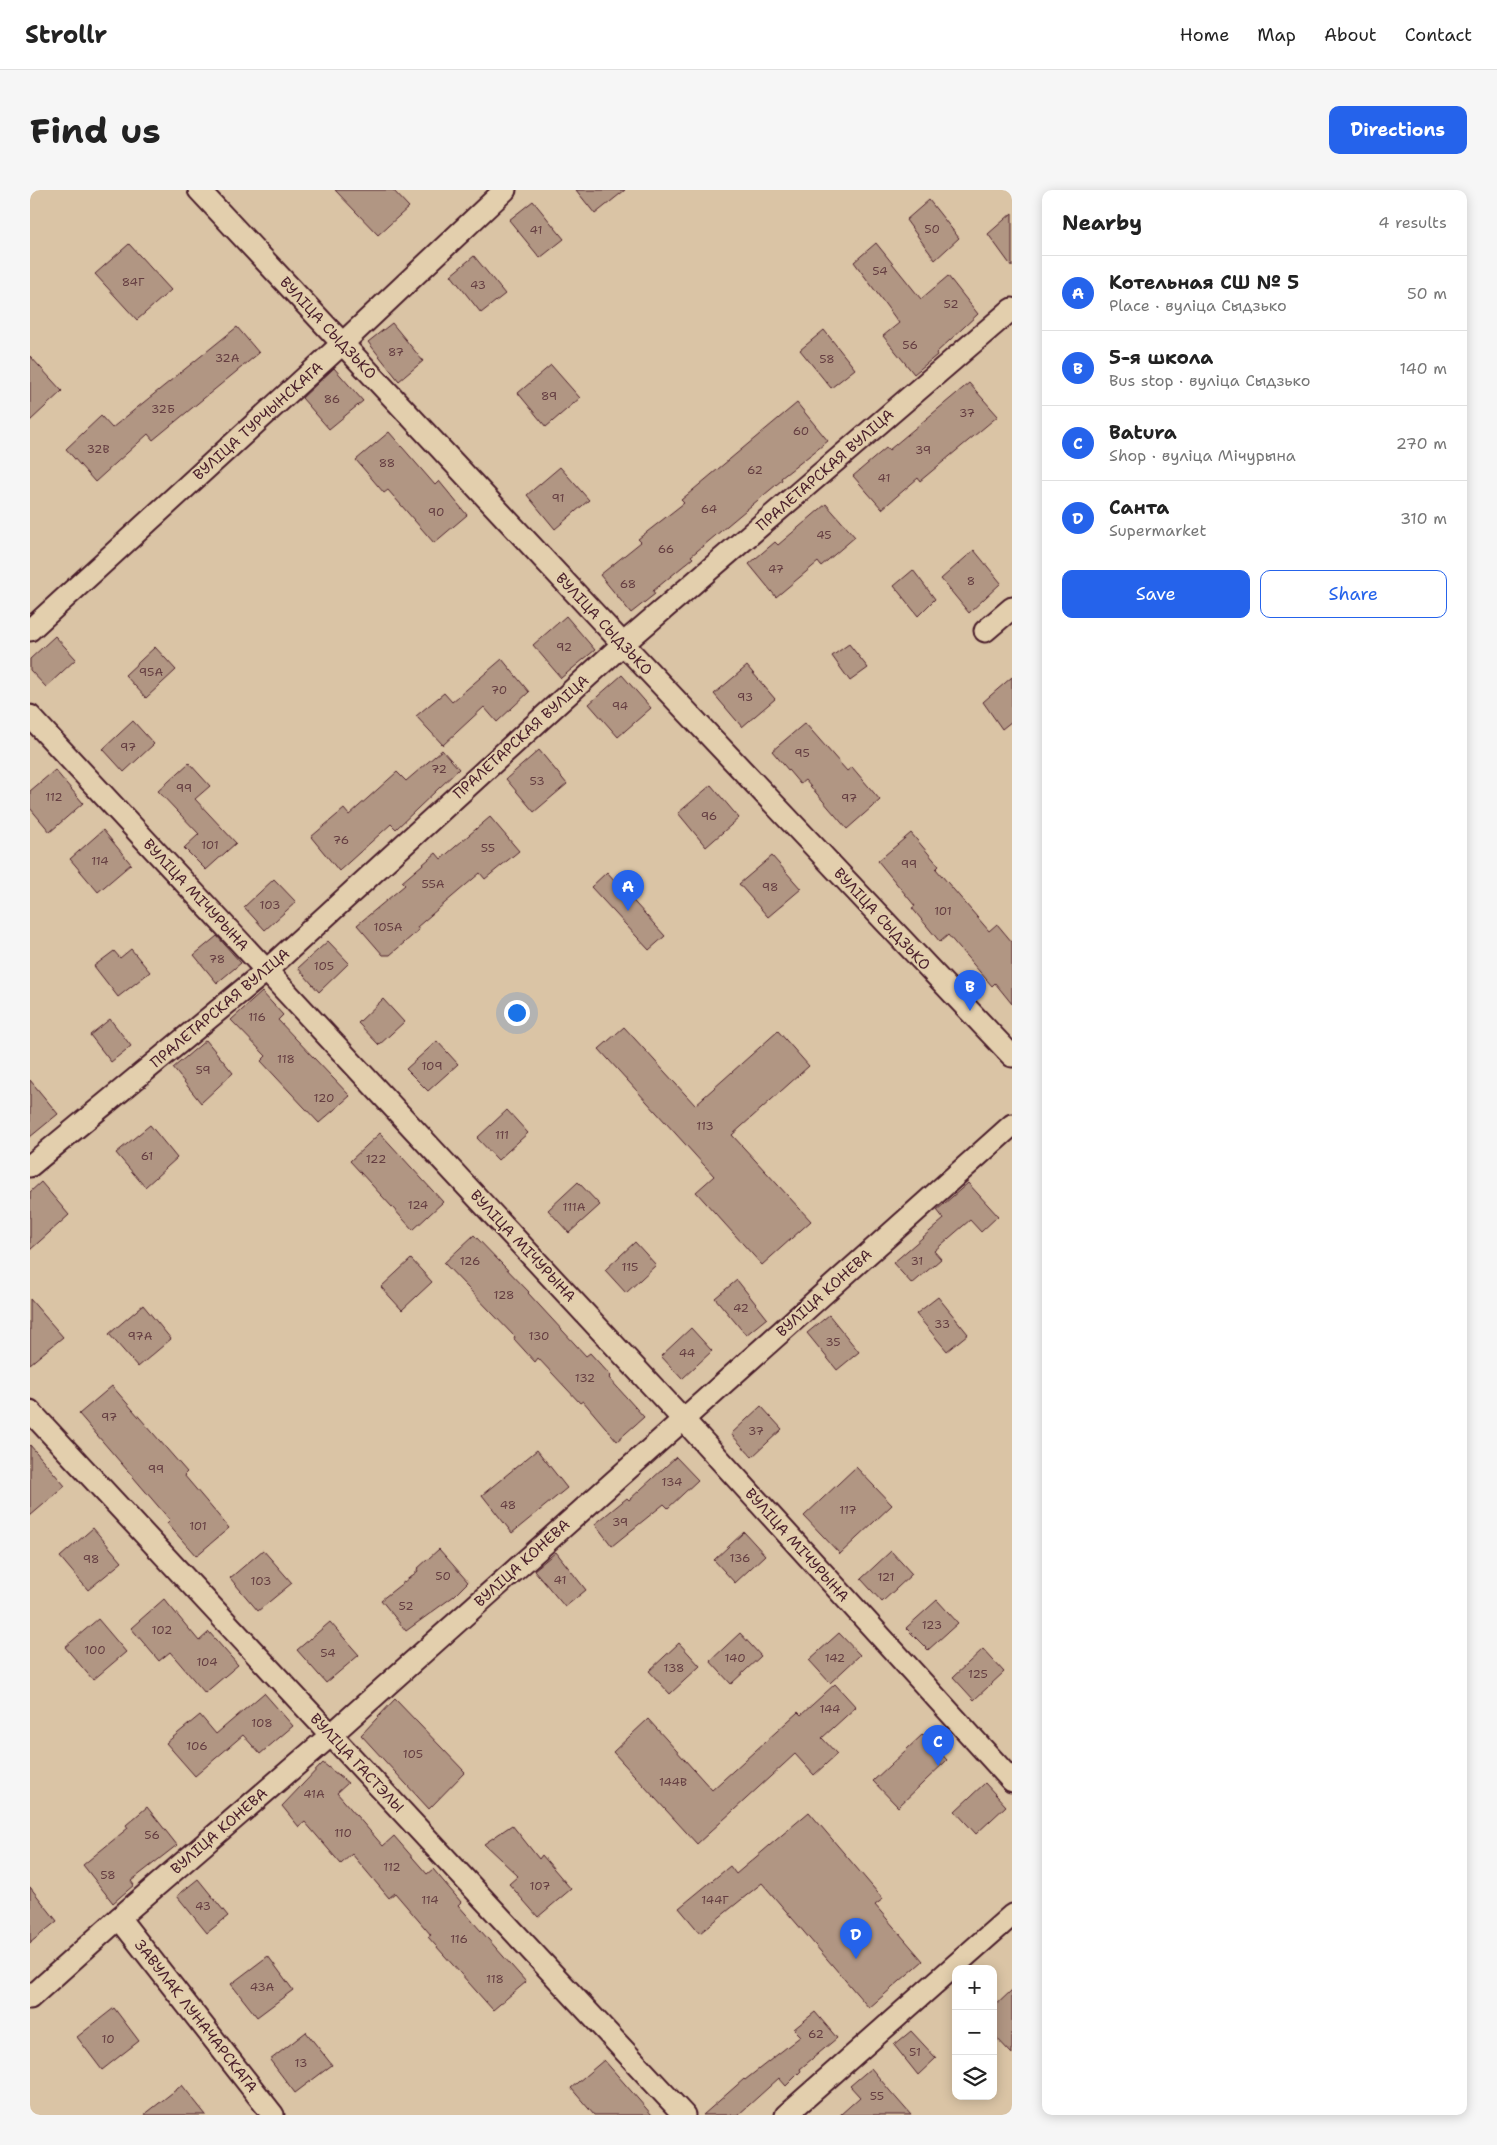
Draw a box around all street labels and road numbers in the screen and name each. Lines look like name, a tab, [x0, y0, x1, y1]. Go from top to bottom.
street label: ВУЛІЦА СЫДЗЬКО	[275, 272, 381, 384]
street label: ВУЛІЦА ТУРЧЫНСКАГА	[189, 357, 327, 485]
street label: ПРАЛЕТАРСКАЯ ВУЛІЦА	[752, 405, 898, 535]
street label: ВУЛІЦА СЫДЗЬКО	[551, 568, 657, 680]
street label: ПРАЛЕТАРСКАЯ ВУЛІЦА	[449, 671, 593, 803]
street label: ВУЛІЦА МІЧУРЫНА	[139, 835, 253, 955]
street label: ВУЛІЦА СЫДЗЬКО	[829, 863, 935, 975]
street label: ПРАЛЕТАРСКАЯ ВУЛІЦА	[146, 944, 294, 1072]
street label: ВУЛІЦА МІЧУРЫНА	[466, 1186, 580, 1306]
street label: ВУЛІЦА КОНЕВА	[772, 1245, 876, 1341]
street label: ВУЛІЦА МІЧУРЫНА	[741, 1484, 853, 1606]
street label: ВУЛІЦА КОНЕВА	[470, 1515, 574, 1611]
street label: ВУЛІЦА ГАСТЭЛЫ	[306, 1709, 408, 1817]
street label: ВУЛІЦА КОНЕВА	[166, 1783, 272, 1879]
street label: ЗАВУЛАК ЛУНАЧАРСКАГА	[130, 1935, 262, 2097]

